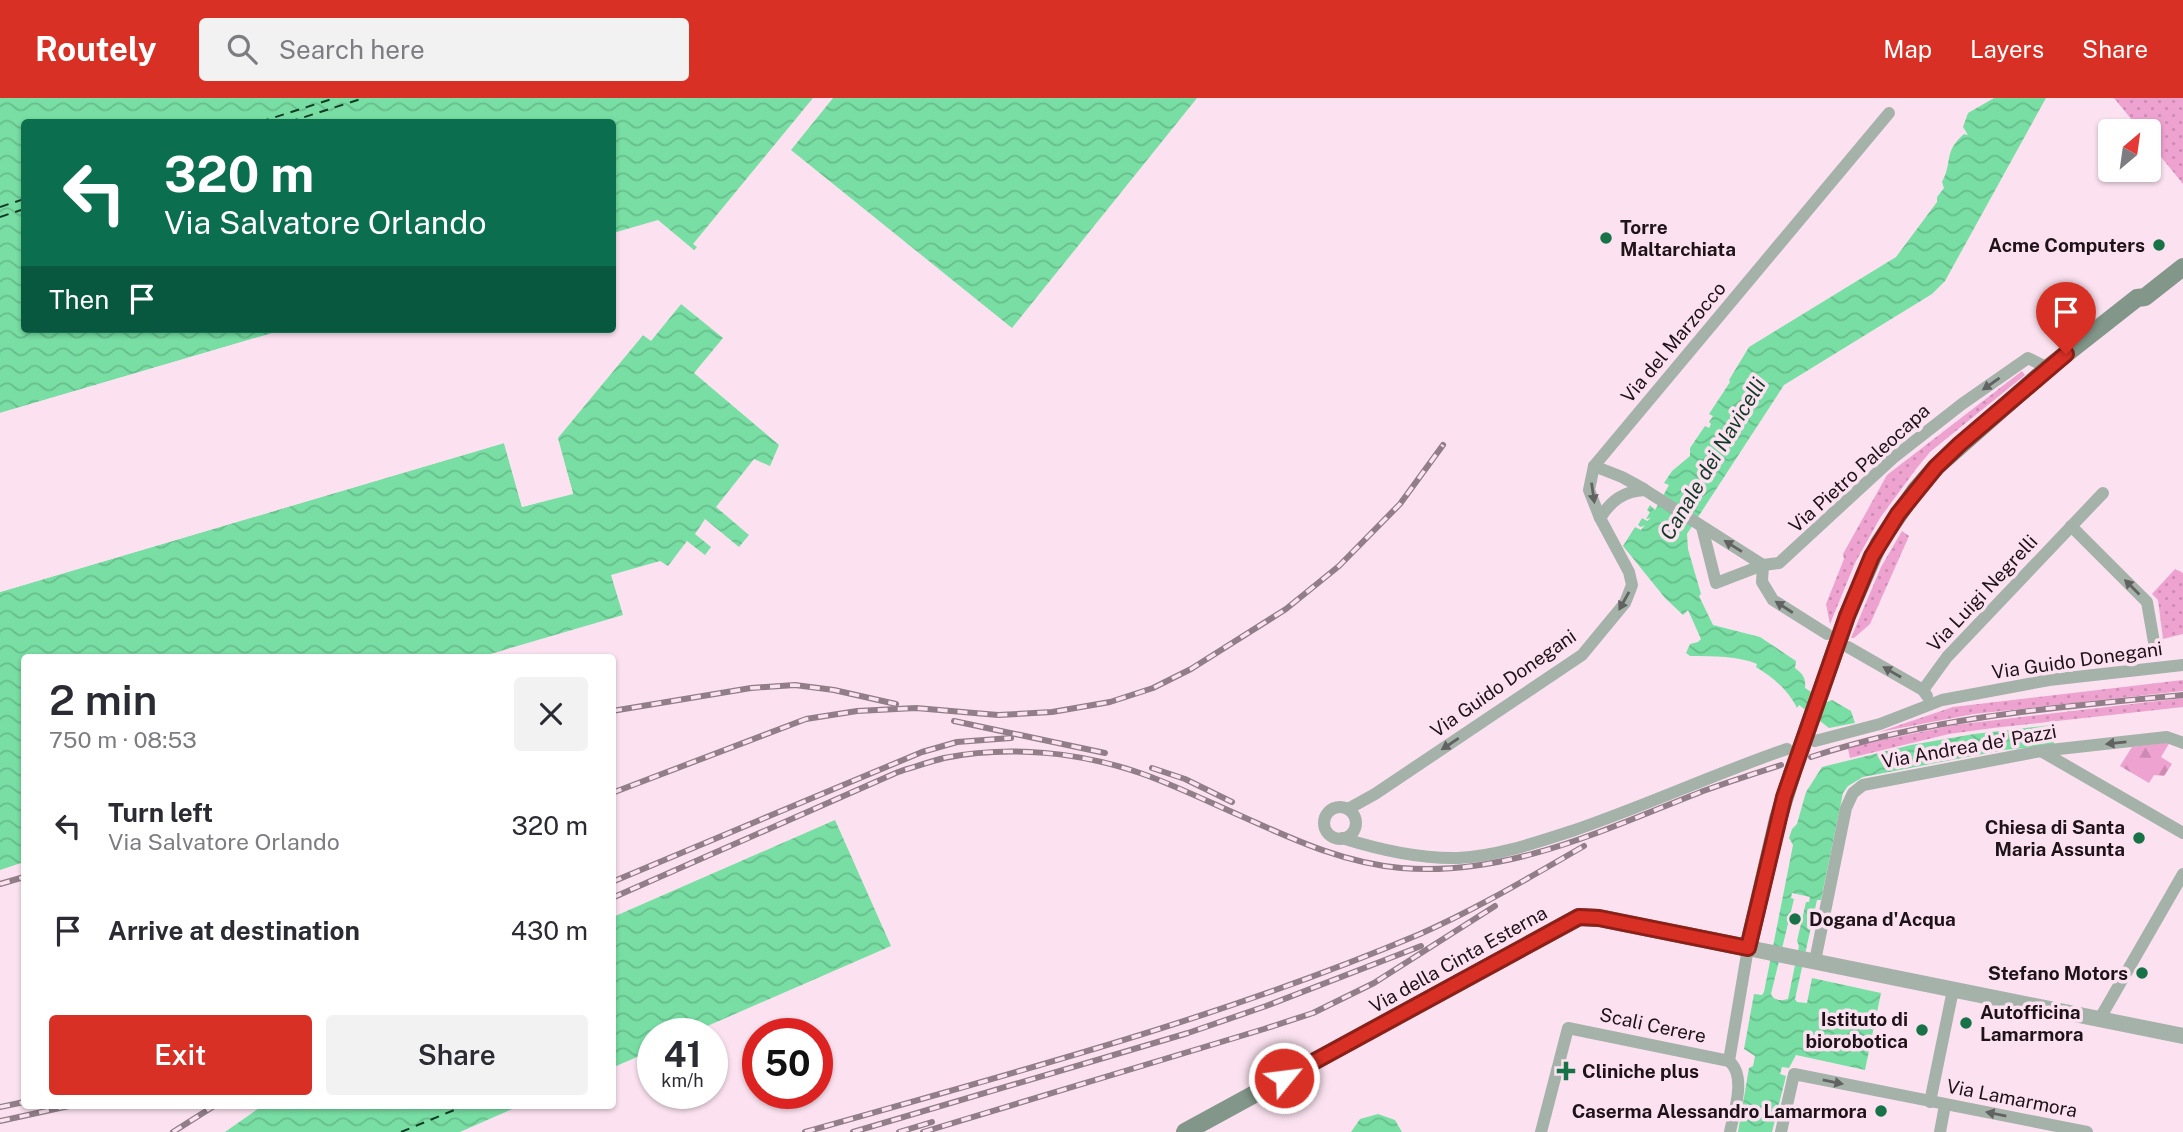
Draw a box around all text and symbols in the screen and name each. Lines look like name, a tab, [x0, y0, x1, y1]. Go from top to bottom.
search box	[199, 18, 689, 81]
text: Routely	[35, 30, 157, 68]
icon: search	[223, 30, 261, 68]
text: Search here	[279, 34, 425, 65]
text: Map	[1883, 35, 1932, 63]
text: Layers	[1970, 35, 2044, 63]
text: Share	[2082, 35, 2148, 63]
north arrow	[2098, 119, 2161, 182]
map controls	[2098, 119, 2161, 182]
text: 320 m	[164, 145, 314, 203]
icon: left	[49, 147, 140, 238]
text: Via Salvatore Orlando	[164, 204, 486, 241]
place label: Torre Maltarchiata	[1620, 216, 1736, 260]
marker: Torre Maltarchiata	[1598, 230, 1614, 246]
place label: Acme Computers	[1988, 234, 2145, 256]
marker: Acme Computers	[2151, 237, 2167, 253]
street label: Via del Marzocco	[1616, 277, 1730, 407]
icon: arrive	[123, 280, 161, 318]
pin	[2036, 282, 2096, 354]
text: Then	[49, 284, 109, 315]
icon: arrive	[2047, 293, 2085, 331]
water label: Canale dei Navicelli	[1654, 373, 1771, 544]
one-way arrow	[1982, 377, 2000, 391]
street label: Via Pietro Paleocapa	[1784, 399, 1934, 537]
one-way arrow	[1588, 482, 1599, 504]
street label: Via Luigi Negrelli	[1922, 530, 2042, 656]
one-way arrow	[1723, 540, 1742, 553]
one-way arrow	[2124, 579, 2140, 595]
one-way arrow	[1618, 592, 1630, 611]
one-way arrow	[1774, 600, 1793, 613]
street label: Via Guido Donegani	[1426, 625, 1580, 741]
street label: Via Guido Donegani	[1990, 637, 2164, 683]
one-way arrow	[1883, 666, 1902, 678]
text: 2 min	[49, 675, 157, 724]
button: close	[514, 677, 588, 751]
street label: Via Andrea de' Pazzi	[1880, 720, 2058, 772]
text: 750 m · 08:53	[49, 726, 197, 753]
one-way arrow	[1440, 737, 1460, 750]
one-way arrow	[2105, 737, 2127, 748]
text: Turn left	[108, 797, 213, 828]
icon: left	[49, 807, 87, 845]
text: 320 m	[511, 810, 588, 841]
place label: Chiesa di Santa Maria Assunta	[1985, 816, 2125, 860]
text: Via Salvatore Orlando	[108, 828, 340, 855]
marker: Chiesa di Santa Maria Assunta	[2131, 830, 2147, 846]
street label: Via della Cinta Esterna	[1365, 901, 1551, 1017]
place label: Dogana d'Acqua	[1809, 908, 1956, 930]
marker: Dogana d'Acqua	[1787, 911, 1803, 927]
icon: arrive	[49, 912, 87, 950]
text: Arrive at destination	[108, 915, 360, 946]
text: 430 m	[511, 915, 588, 946]
place label: Stefano Motors	[1988, 962, 2128, 984]
marker: Stefano Motors	[2134, 965, 2150, 981]
place label: Autofficina Lamarmora	[1980, 1001, 2083, 1045]
street label: Scali Cerere	[1598, 1003, 1708, 1047]
place label: Istituto di biorobotica	[1805, 1008, 1908, 1052]
button: Exit	[49, 1015, 312, 1095]
button: Share	[326, 1015, 588, 1095]
marker: Autofficina Lamarmora	[1958, 1015, 1974, 1031]
speed limit sign: 50	[742, 1018, 833, 1109]
marker: Istituto di biorobotica	[1914, 1022, 1930, 1038]
text: 41	[664, 1034, 701, 1075]
position arrow	[1247, 1041, 1321, 1115]
place label: Cliniche plus	[1582, 1060, 1699, 1082]
marker: Cliniche plus	[1556, 1061, 1576, 1081]
text: km/h	[661, 1070, 704, 1091]
street label: Via Lamarmora	[1945, 1075, 2079, 1121]
one-way arrow	[1822, 1077, 1844, 1088]
place label: Caserma Alessandro Lamarmora	[1572, 1100, 1867, 1122]
marker: Caserma Alessandro Lamarmora	[1873, 1103, 1889, 1119]
one-way arrow	[1985, 1109, 2007, 1120]

